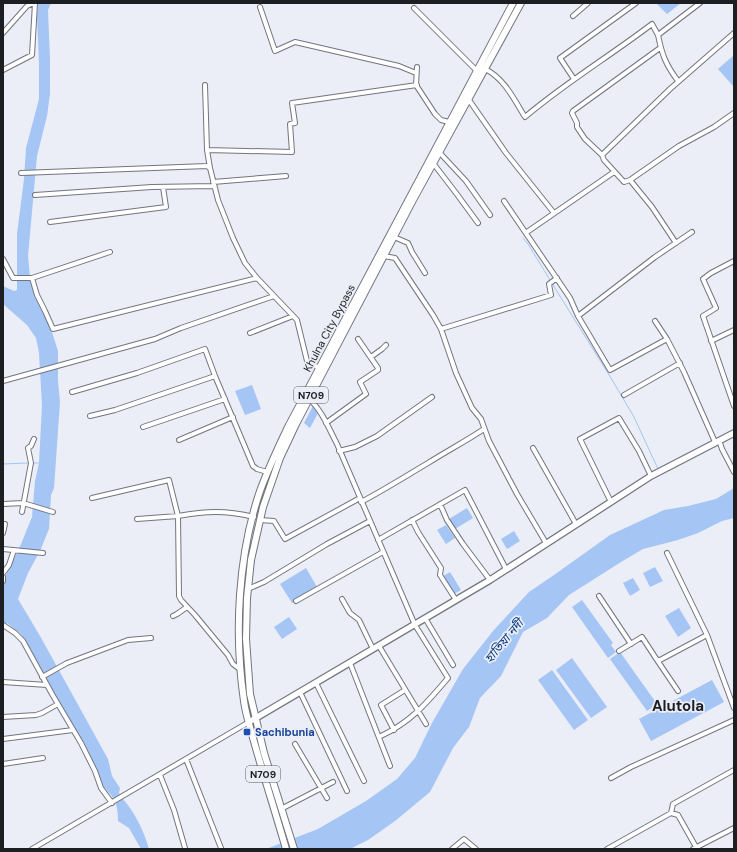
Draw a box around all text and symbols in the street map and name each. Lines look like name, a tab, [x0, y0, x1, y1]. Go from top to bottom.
street label: Khulna City Bypass	[300, 282, 358, 374]
road number: N709	[294, 387, 328, 403]
water label: হাতিয়া নদী	[481, 614, 529, 666]
district label: Alutola	[652, 696, 704, 716]
place label: Sachibunia	[255, 725, 315, 739]
marker: Sachibunia	[242, 727, 252, 737]
road number: N709	[246, 766, 280, 782]

